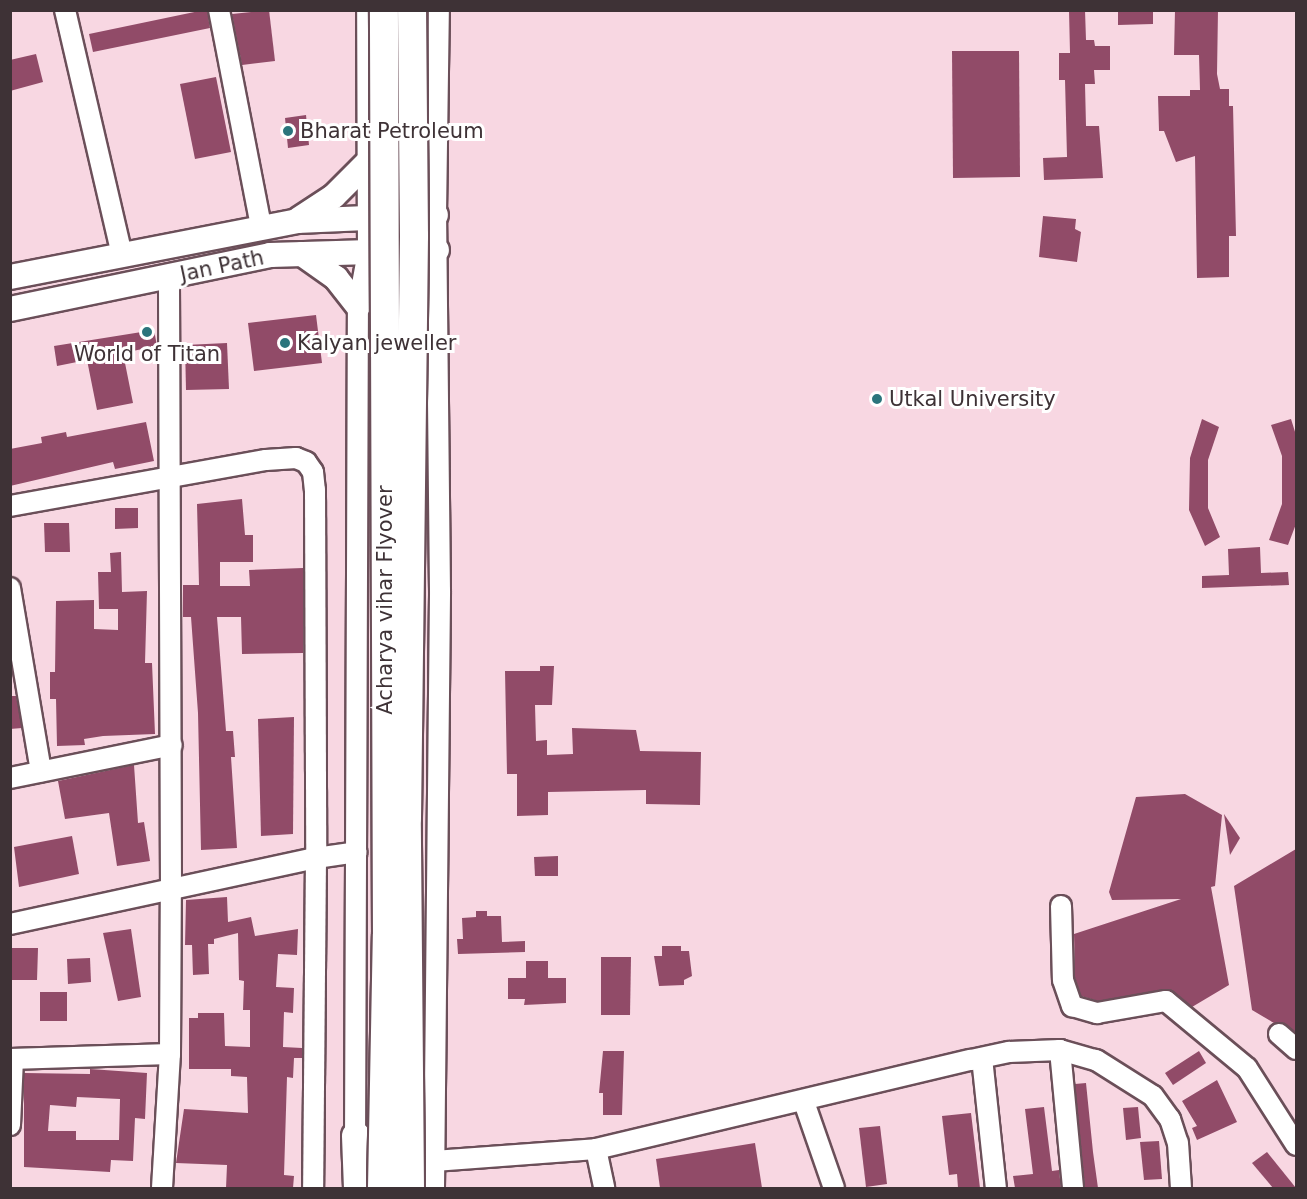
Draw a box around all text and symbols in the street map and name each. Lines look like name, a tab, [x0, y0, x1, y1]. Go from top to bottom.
place label: Bharat Petroleum	[300, 118, 484, 144]
marker: Bharat Petroleum	[281, 124, 295, 138]
street label: Jan Path	[178, 245, 266, 287]
marker: World of Titan	[140, 325, 154, 339]
place label: Kalyan jeweller	[297, 330, 456, 356]
marker: Kalyan jeweller	[278, 336, 292, 350]
place label: World of Titan	[74, 341, 220, 367]
place label: Utkal University	[889, 386, 1056, 412]
marker: Utkal University	[870, 392, 884, 406]
street label: Acharya vihar Flyover	[372, 485, 398, 715]

